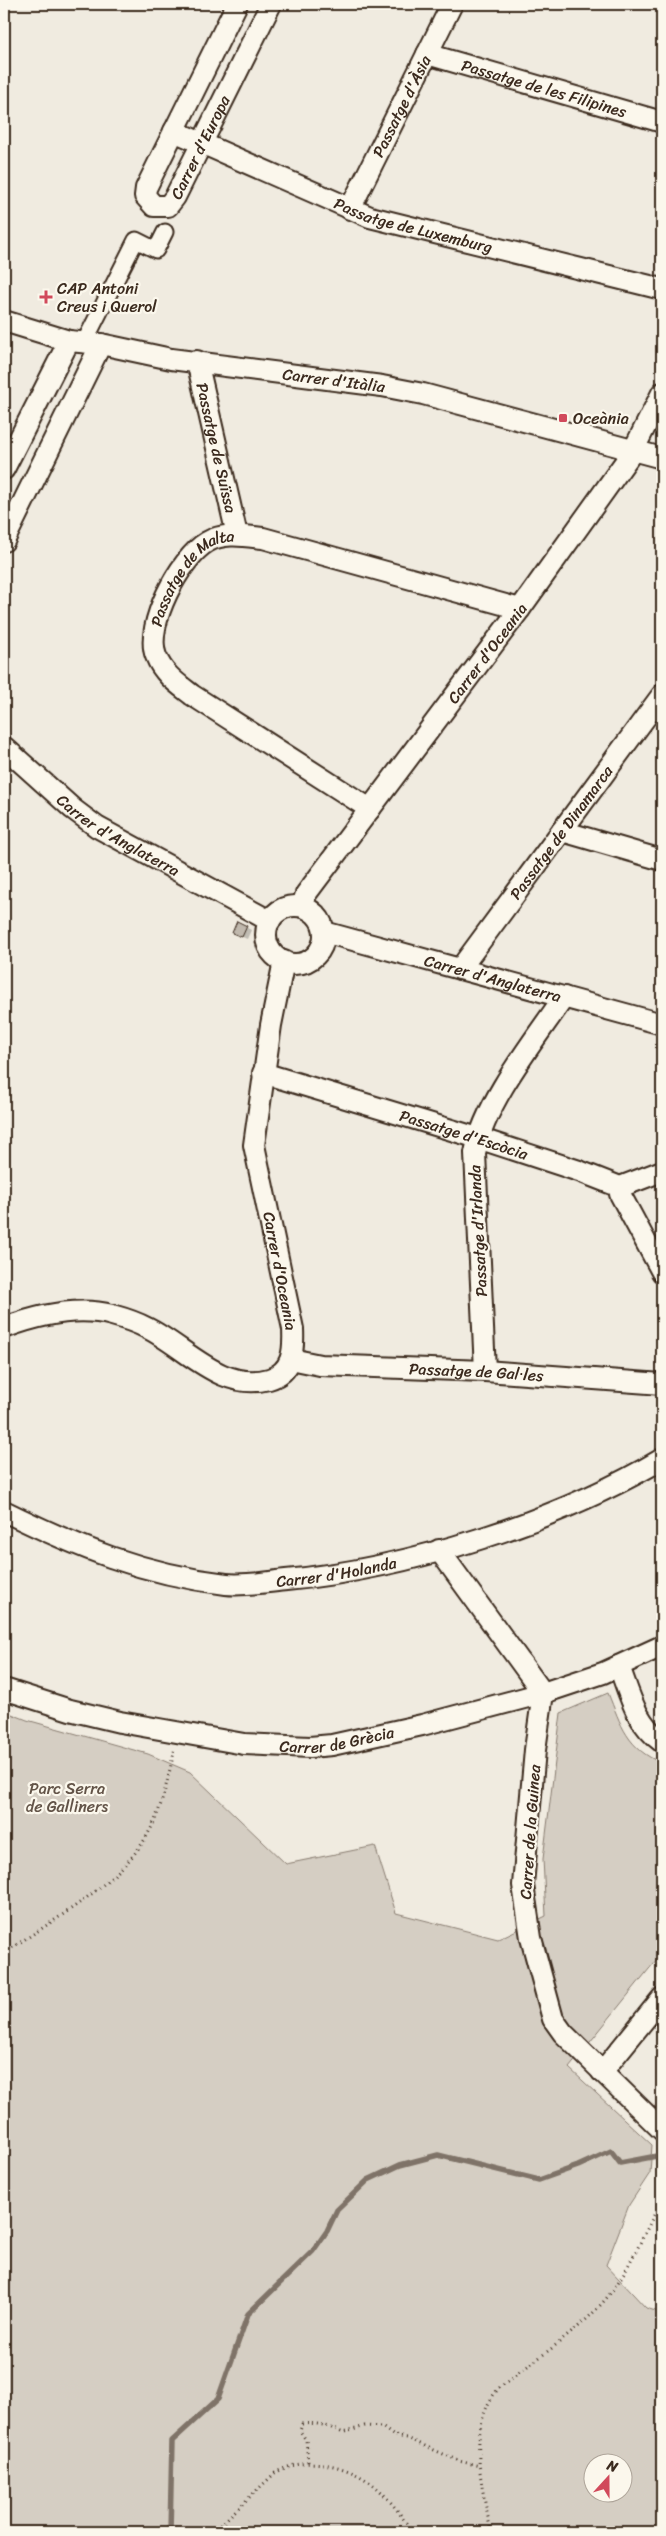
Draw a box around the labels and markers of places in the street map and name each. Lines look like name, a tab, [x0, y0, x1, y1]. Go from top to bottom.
place label: CAP Antoni Creus i Querol	[57, 274, 157, 321]
marker: CAP Antoni Creus i Querol	[39, 290, 53, 304]
place label: Oceània	[573, 404, 629, 433]
marker: Oceània	[557, 412, 569, 424]

